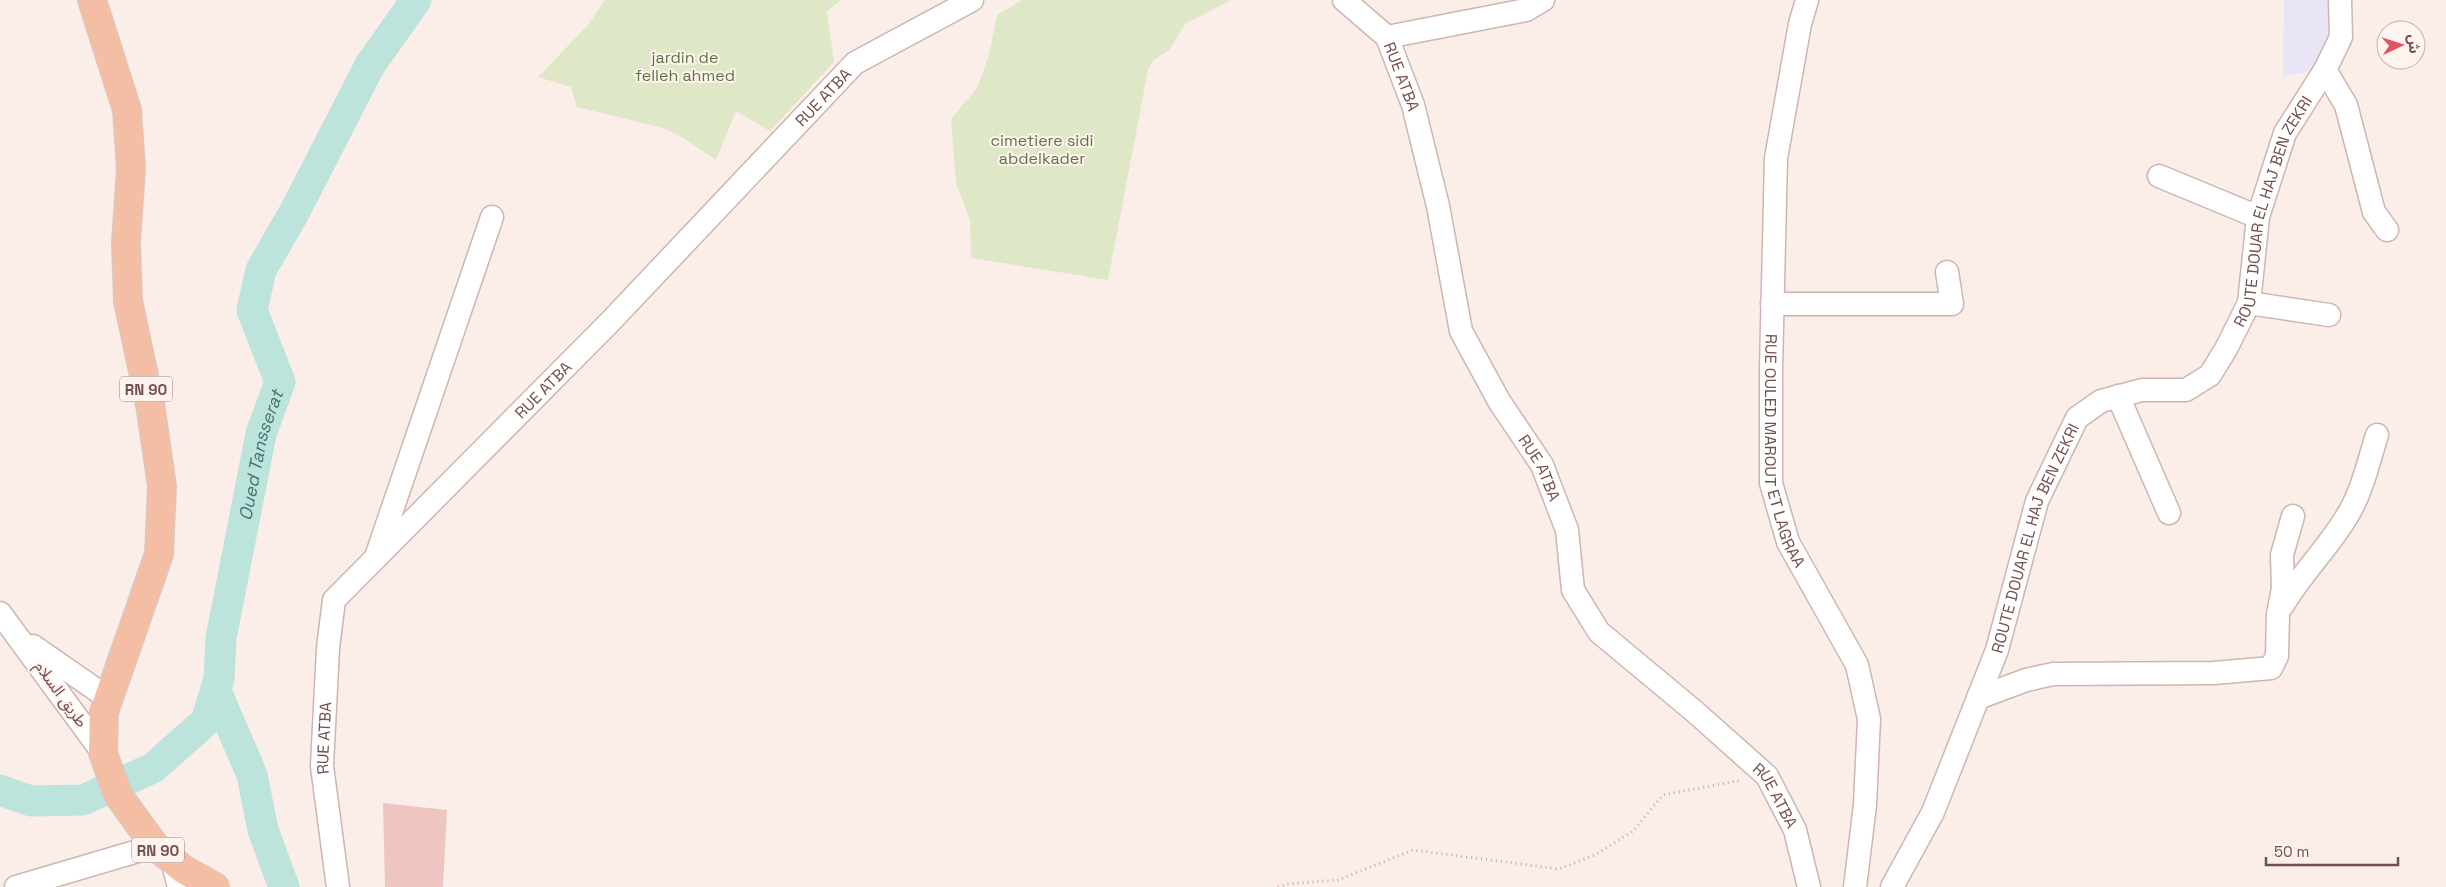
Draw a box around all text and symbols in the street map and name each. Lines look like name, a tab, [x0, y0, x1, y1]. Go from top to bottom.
north arrow	[2376, 20, 2426, 70]
text: ش	[2404, 34, 2424, 54]
street label: RUE ATBA	[1379, 39, 1425, 113]
park label: jardin de felleh ahmed	[635, 47, 735, 86]
street label: RUE ATBA	[790, 63, 855, 131]
street label: ROUTE DOUAR EL HAJ BEN ZEKRI	[2228, 92, 2316, 330]
park label: cimetiere sidi abdelkader	[990, 130, 1094, 169]
street label: RUE OULED MAROUT ET LAGRAA	[1761, 334, 1811, 571]
street label: RUE ATBA	[510, 356, 576, 423]
road number: RN 90	[120, 376, 172, 402]
water label: Oued Tansserat	[233, 385, 288, 522]
street label: ROUTE DOUAR EL HAJ BEN ZEKRI	[1986, 420, 2083, 655]
street label: RUE ATBA	[1514, 430, 1565, 504]
street label: طريق السلام	[28, 657, 92, 733]
street label: RUE ATBA	[311, 701, 336, 776]
street label: RUE ATBA	[1749, 758, 1803, 832]
scale bar	[2266, 834, 2398, 866]
road number: RN 90	[132, 838, 184, 862]
text: 50 m	[2274, 842, 2309, 861]

